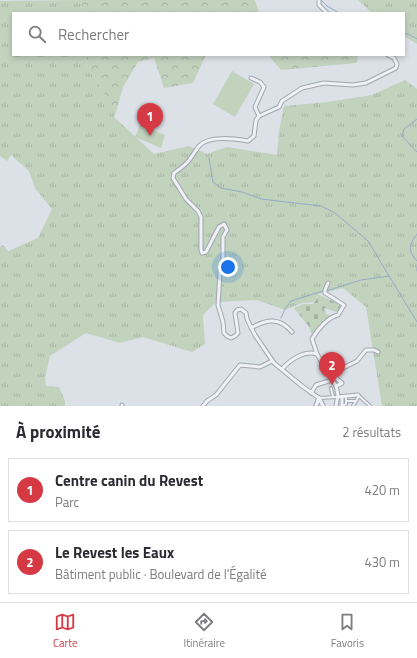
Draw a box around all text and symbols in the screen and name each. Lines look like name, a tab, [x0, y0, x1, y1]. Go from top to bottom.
search box	[12, 12, 405, 56]
icon: search	[26, 23, 48, 45]
text: Rechercher	[58, 23, 129, 46]
pin: 1	[137, 103, 163, 136]
your location	[218, 257, 238, 277]
pin: 2	[319, 352, 345, 385]
text: À proximité	[16, 419, 100, 445]
text: 2 résultats	[342, 422, 401, 442]
text: Centre canin du Revest	[55, 469, 203, 492]
text: 1	[26, 480, 34, 500]
text: 420 m	[364, 480, 400, 500]
text: Parc	[55, 492, 79, 512]
text: Le Revest les Eaux	[55, 541, 174, 564]
text: 2	[26, 552, 34, 572]
text: 430 m	[364, 552, 400, 572]
text: Bâtiment public · Boulevard de l'Égalité	[55, 564, 267, 584]
tab: Carte	[53, 611, 78, 651]
tab: Itinéraire	[184, 611, 225, 651]
tab: Favoris	[331, 611, 364, 651]

